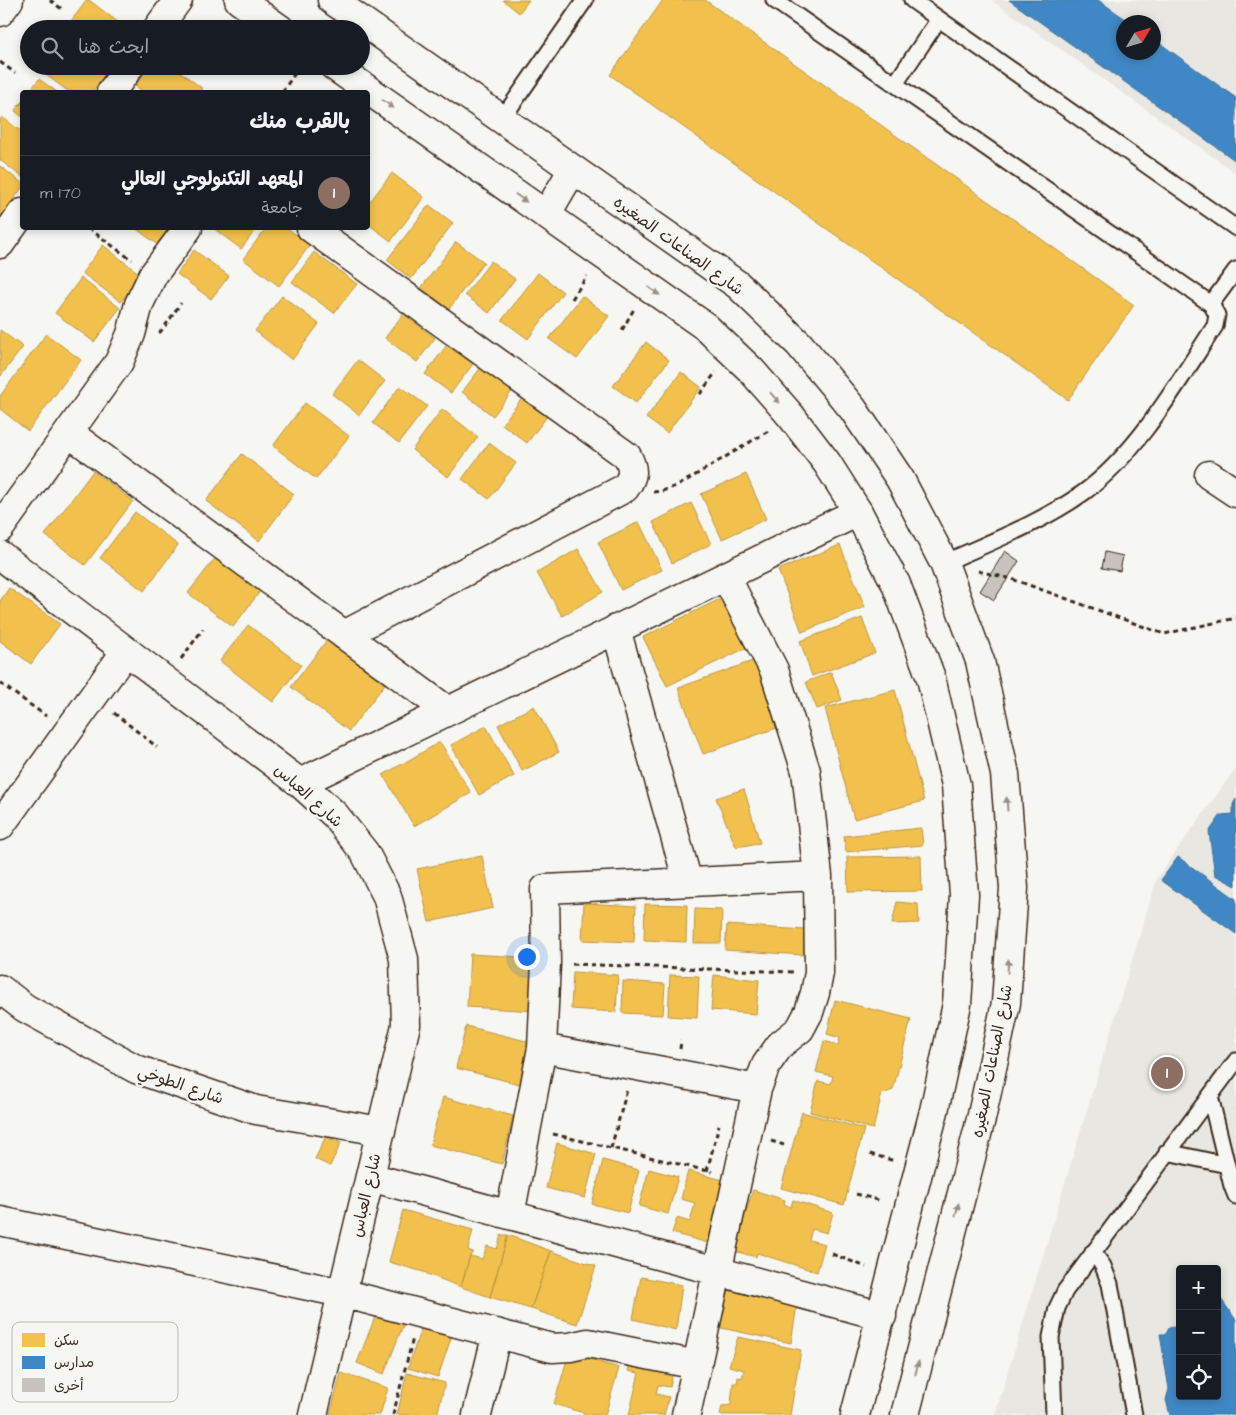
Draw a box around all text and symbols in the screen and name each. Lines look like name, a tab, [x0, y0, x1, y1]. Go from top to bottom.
north arrow	[1116, 15, 1161, 60]
search box	[20, 20, 370, 75]
icon: search	[38, 34, 66, 62]
text: ابحث هنا	[78, 34, 149, 61]
one-way arrow	[381, 99, 395, 109]
text: بالقرب منك	[249, 107, 350, 136]
text: المعهد التكنولوجي العالي	[121, 166, 303, 193]
text: 170 m	[40, 182, 81, 204]
text: 1	[333, 182, 335, 204]
street label: شارع الصناعات الصغيره	[609, 191, 748, 300]
one-way arrow	[514, 193, 528, 203]
text: جامعة	[261, 197, 303, 219]
one-way arrow	[648, 286, 661, 296]
one-way arrow	[770, 392, 781, 405]
street label: شارع العباس	[269, 759, 347, 832]
one-way arrow	[1003, 796, 1011, 812]
your location	[514, 944, 540, 970]
one-way arrow	[1005, 958, 1013, 974]
street label: شارع الصناعات الصغيره	[966, 983, 1018, 1140]
pin: 1	[1151, 1054, 1183, 1092]
street label: شارع الطوخي	[134, 1060, 226, 1113]
street label: شارع العباس	[346, 1151, 386, 1239]
one-way arrow	[954, 1203, 962, 1218]
map controls	[1176, 1265, 1221, 1400]
button: +	[1176, 1265, 1221, 1310]
button: −	[1176, 1310, 1221, 1355]
legend	[12, 1322, 178, 1402]
text: سكن	[54, 1331, 79, 1351]
text: مدارس	[54, 1353, 94, 1373]
button: locate	[1176, 1355, 1221, 1400]
one-way arrow	[913, 1360, 921, 1375]
text: أخرى	[54, 1376, 84, 1396]

